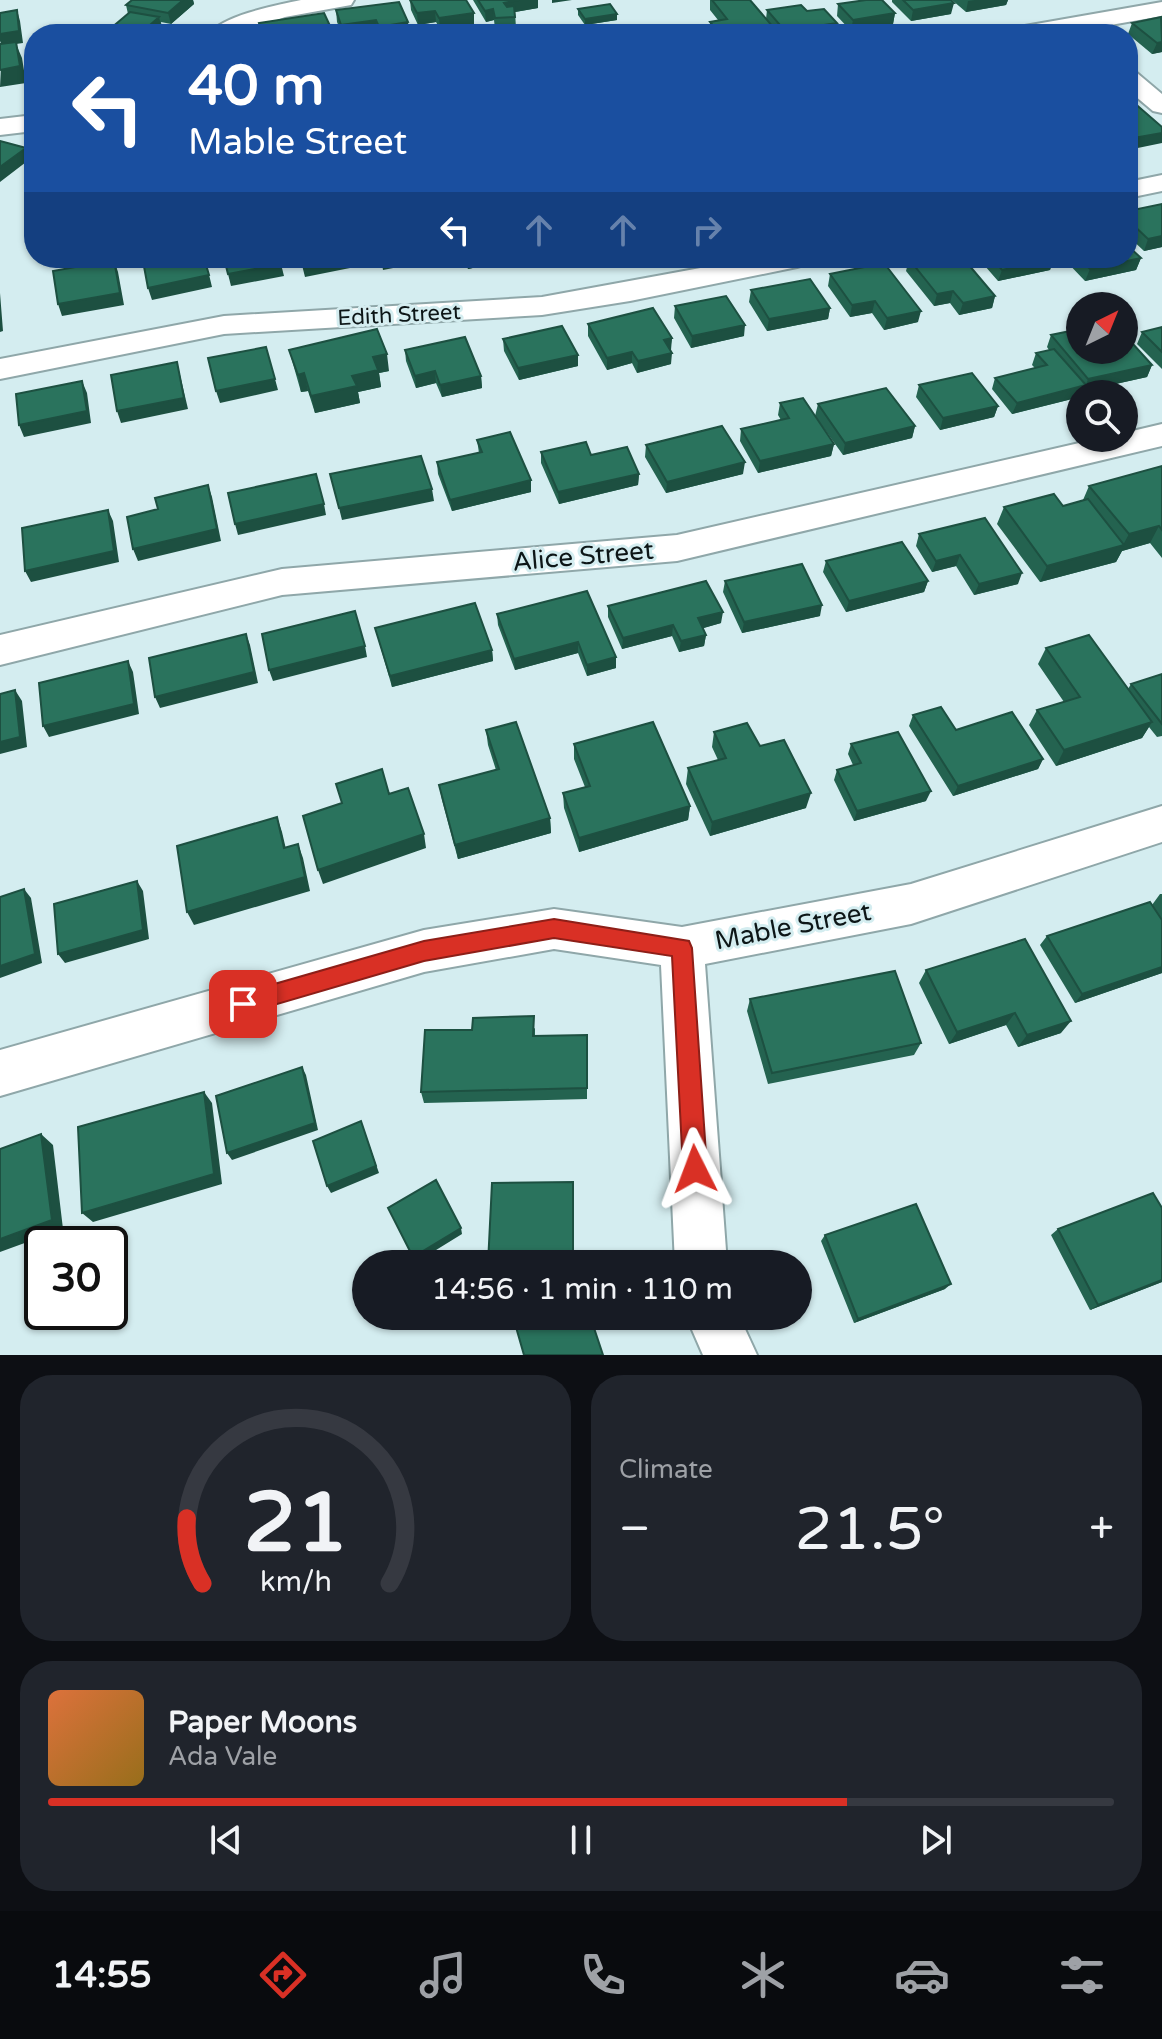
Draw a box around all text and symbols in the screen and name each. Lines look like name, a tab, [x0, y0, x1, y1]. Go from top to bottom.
text: 40 m	[188, 53, 324, 120]
icon: left	[56, 56, 160, 160]
text: Mable Street	[188, 121, 407, 164]
icon: left	[433, 208, 477, 252]
icon: ahead	[517, 208, 561, 252]
icon: ahead	[601, 208, 645, 252]
icon: right	[685, 208, 729, 252]
north arrow	[1066, 292, 1138, 364]
map controls	[1066, 292, 1138, 452]
street label: Edith Street	[337, 299, 461, 331]
button: search	[1066, 380, 1138, 452]
street label: Alice Street	[511, 534, 655, 578]
street label: Mable Street	[712, 896, 874, 956]
pin	[209, 970, 277, 1038]
icon: arrive	[221, 982, 265, 1026]
position arrow	[653, 1127, 737, 1211]
speed limit sign: 30	[24, 1226, 128, 1330]
text: 14:56 · 1 min · 110 m	[431, 1271, 733, 1308]
text: Climate	[619, 1454, 713, 1485]
text: 21	[243, 1474, 348, 1574]
text: 21.5°	[795, 1494, 945, 1566]
text: −	[619, 1503, 650, 1556]
text: +	[1089, 1503, 1114, 1556]
text: km/h	[260, 1565, 331, 1599]
text: Paper Moons	[168, 1704, 357, 1741]
text: Ada Vale	[168, 1741, 277, 1772]
icon: previous	[204, 1818, 248, 1862]
icon: pause	[559, 1818, 603, 1862]
icon: next	[914, 1818, 958, 1862]
icon: directions	[255, 1947, 311, 2003]
icon: music	[415, 1947, 471, 2003]
icon: phone	[575, 1947, 631, 2003]
icon: climate	[735, 1947, 791, 2003]
icon: car	[894, 1947, 950, 2003]
icon: filters	[1054, 1947, 1110, 2003]
text: 14:55	[52, 1954, 152, 1997]

